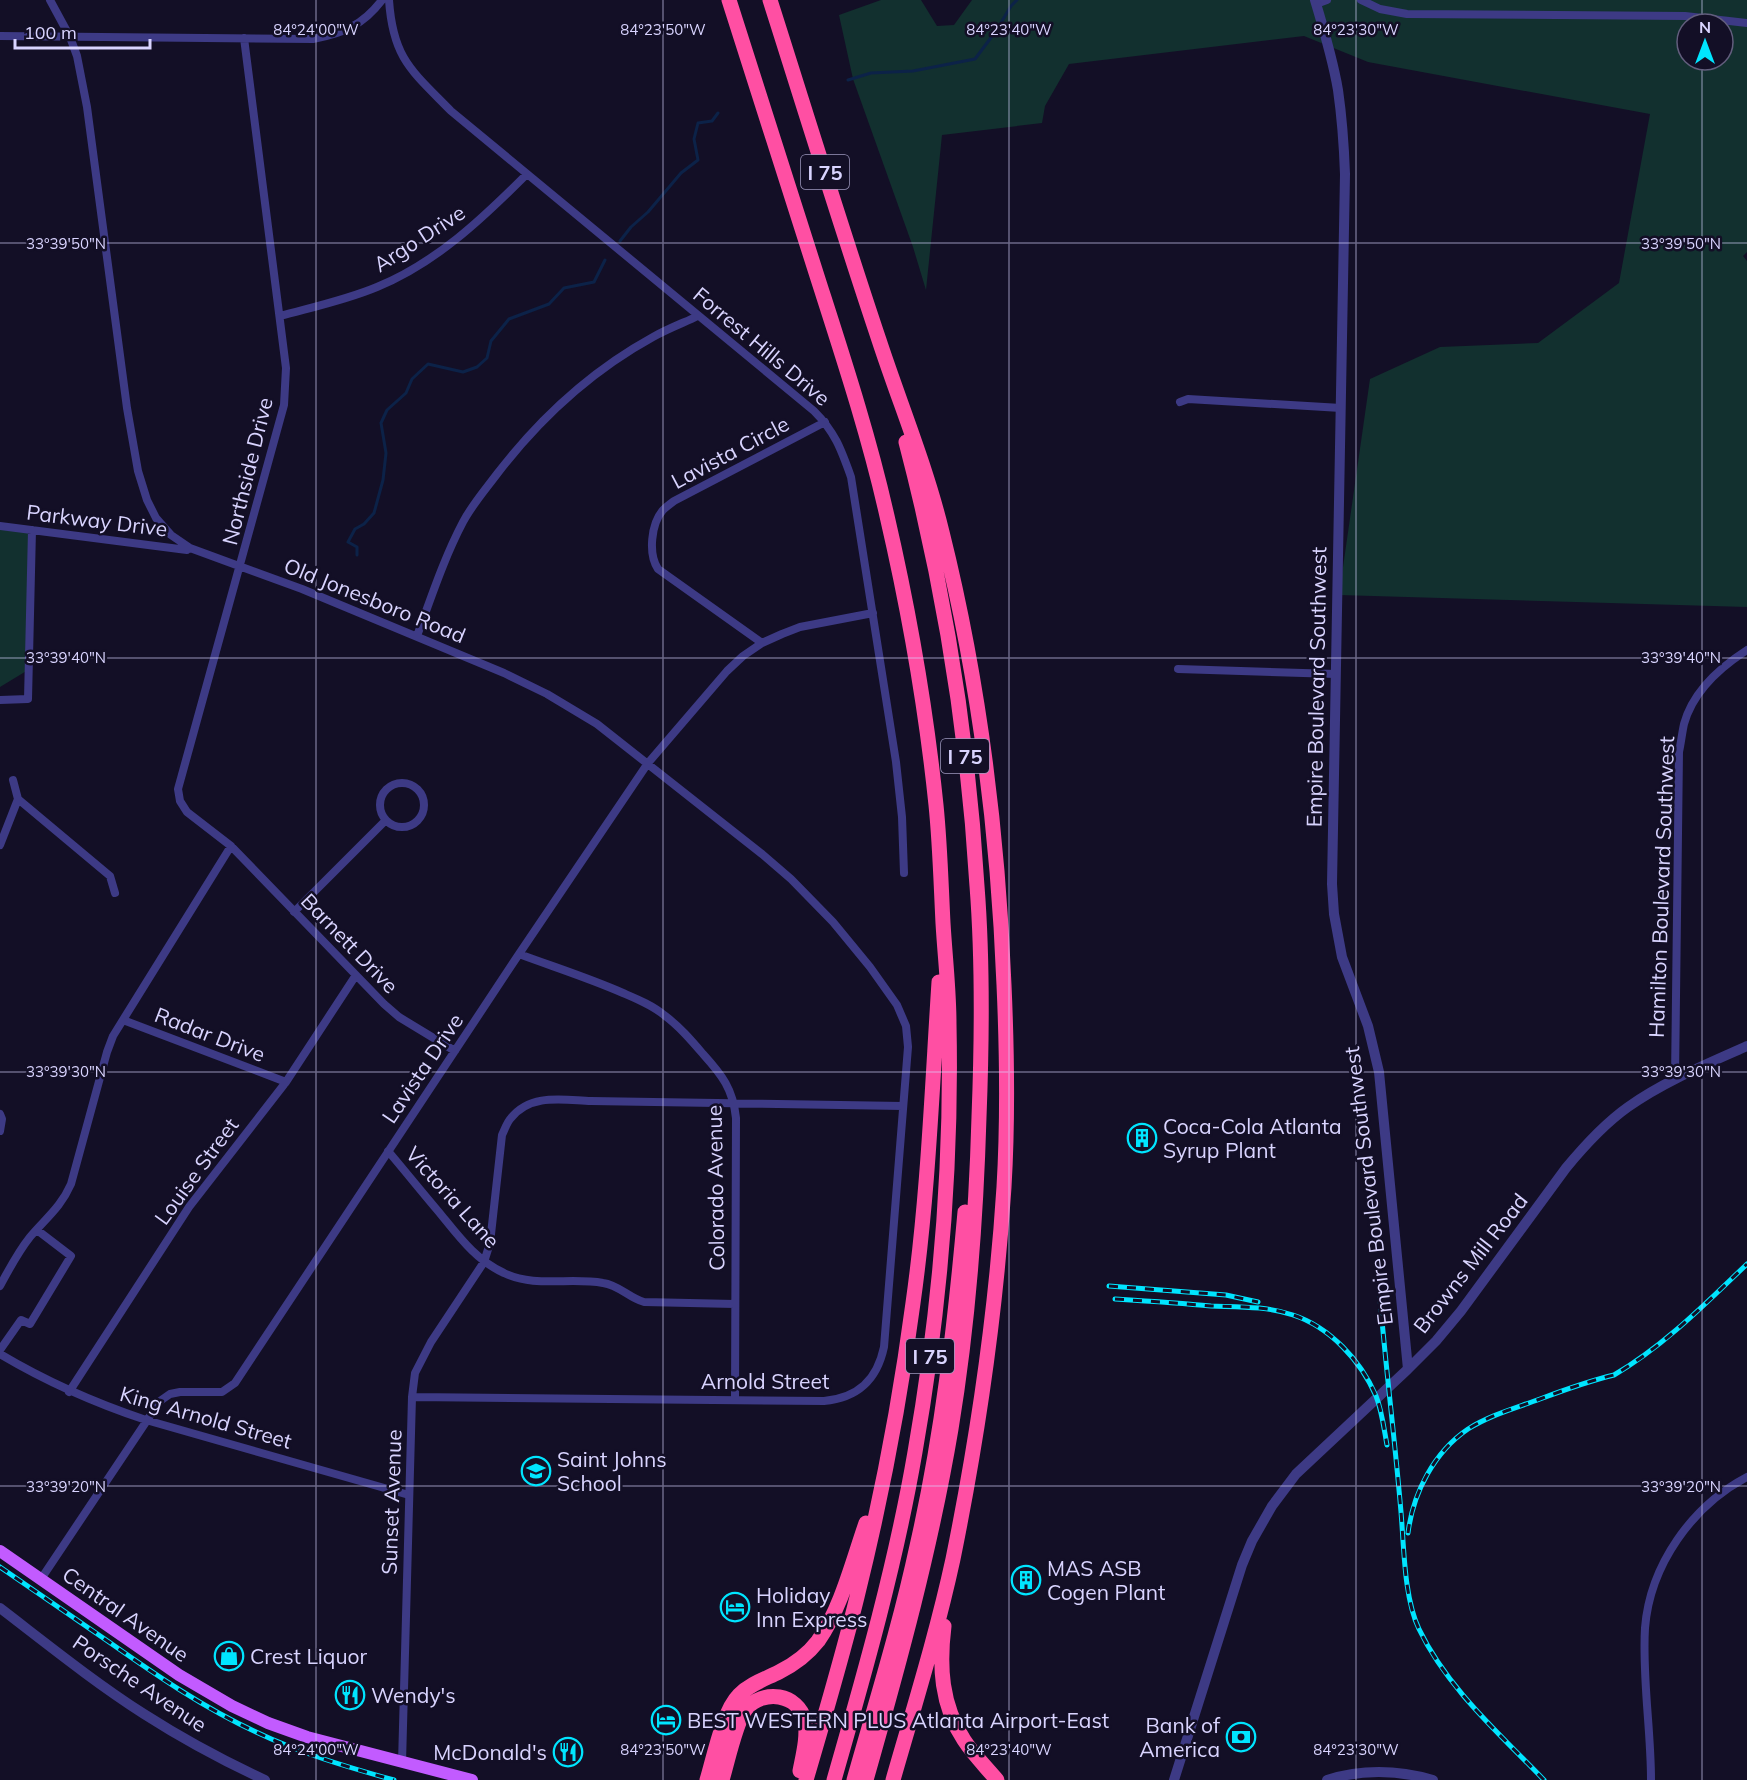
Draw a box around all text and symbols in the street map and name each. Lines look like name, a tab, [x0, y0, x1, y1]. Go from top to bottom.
scale bar	[15, 12, 150, 50]
north arrow	[1675, 12, 1735, 72]
text: N	[1699, 17, 1711, 37]
text: 84°24'00"W	[273, 20, 359, 39]
text: 84°23'50"W	[620, 20, 706, 39]
text: 84°23'40"W	[966, 20, 1052, 39]
text: 84°23'30"W	[1313, 20, 1399, 39]
text: 100 m	[24, 21, 77, 44]
road number: I 75	[801, 155, 849, 189]
street label: Argo Drive	[368, 199, 470, 277]
text: 33°39'50"N	[26, 234, 106, 253]
text: 33°39'50"N	[1641, 234, 1721, 253]
street label: Forrest Hills Drive	[688, 281, 836, 411]
street label: Northside Drive	[216, 395, 278, 547]
street label: Lavista Circle	[667, 410, 793, 494]
street label: Parkway Drive	[25, 498, 169, 542]
street label: Empire Boulevard Southwest	[1301, 547, 1331, 827]
street label: Old Jonesboro Road	[280, 552, 470, 648]
text: 33°39'40"N	[26, 648, 106, 667]
text: 33°39'40"N	[1641, 648, 1721, 667]
street label: Hamilton Boulevard Southwest	[1643, 736, 1679, 1038]
road number: I 75	[941, 739, 989, 773]
street label: Barnett Drive	[296, 888, 404, 998]
street label: Radar Drive	[151, 1001, 269, 1067]
street label: Lavista Drive	[376, 1008, 468, 1128]
street label: Empire Boulevard Southwest	[1338, 1045, 1398, 1327]
text: 33°39'30"N	[26, 1062, 106, 1081]
text: 33°39'30"N	[1641, 1062, 1721, 1081]
street label: Colorado Avenue	[701, 1105, 729, 1271]
street label: Louise Street	[148, 1112, 244, 1230]
place label: Coca-Cola Atlanta Syrup Plant	[1163, 1113, 1342, 1163]
building icon: Coca-Cola Atlanta Syrup Plant	[1126, 1122, 1158, 1154]
street label: Victoria Lane	[401, 1141, 505, 1253]
street label: Browns Mill Road	[1407, 1188, 1533, 1338]
road number: I 75	[906, 1339, 954, 1373]
street label: Arnold Street	[701, 1368, 829, 1394]
street label: King Arnold Street	[117, 1380, 295, 1454]
street label: Sunset Avenue	[375, 1429, 407, 1575]
place label: Saint Johns School	[557, 1446, 667, 1496]
school or university icon: Saint Johns School	[520, 1455, 552, 1487]
text: 33°39'20"N	[26, 1477, 106, 1496]
text: 33°39'20"N	[1641, 1477, 1721, 1496]
place label: MAS ASB Cogen Plant	[1047, 1555, 1165, 1605]
street label: Central Avenue	[58, 1561, 194, 1667]
building icon: MAS ASB Cogen Plant	[1010, 1564, 1042, 1596]
place label: Holiday Inn Express	[756, 1582, 867, 1632]
hotel icon: Holiday Inn Express	[719, 1591, 751, 1623]
street label: Porsche Avenue	[68, 1629, 212, 1737]
shop icon: Crest Liquor	[213, 1640, 245, 1672]
place label: Crest Liquor	[250, 1643, 368, 1669]
restaurant icon: Wendy's	[334, 1679, 366, 1711]
place label: Wendy's	[371, 1682, 456, 1708]
hotel icon: BEST WESTERN PLUS Atlanta Airport-East	[650, 1704, 682, 1736]
place label: BEST WESTERN PLUS Atlanta Airport-East	[687, 1707, 1109, 1733]
place label: Bank of America	[1139, 1712, 1221, 1762]
bank icon: Bank of America	[1225, 1721, 1257, 1753]
restaurant icon: McDonald's	[552, 1736, 584, 1768]
place label: McDonald's	[433, 1739, 547, 1765]
text: 84°24'00"W	[273, 1740, 359, 1759]
text: 84°23'50"W	[620, 1740, 706, 1759]
text: 84°23'40"W	[966, 1740, 1052, 1759]
text: 84°23'30"W	[1313, 1740, 1399, 1759]

